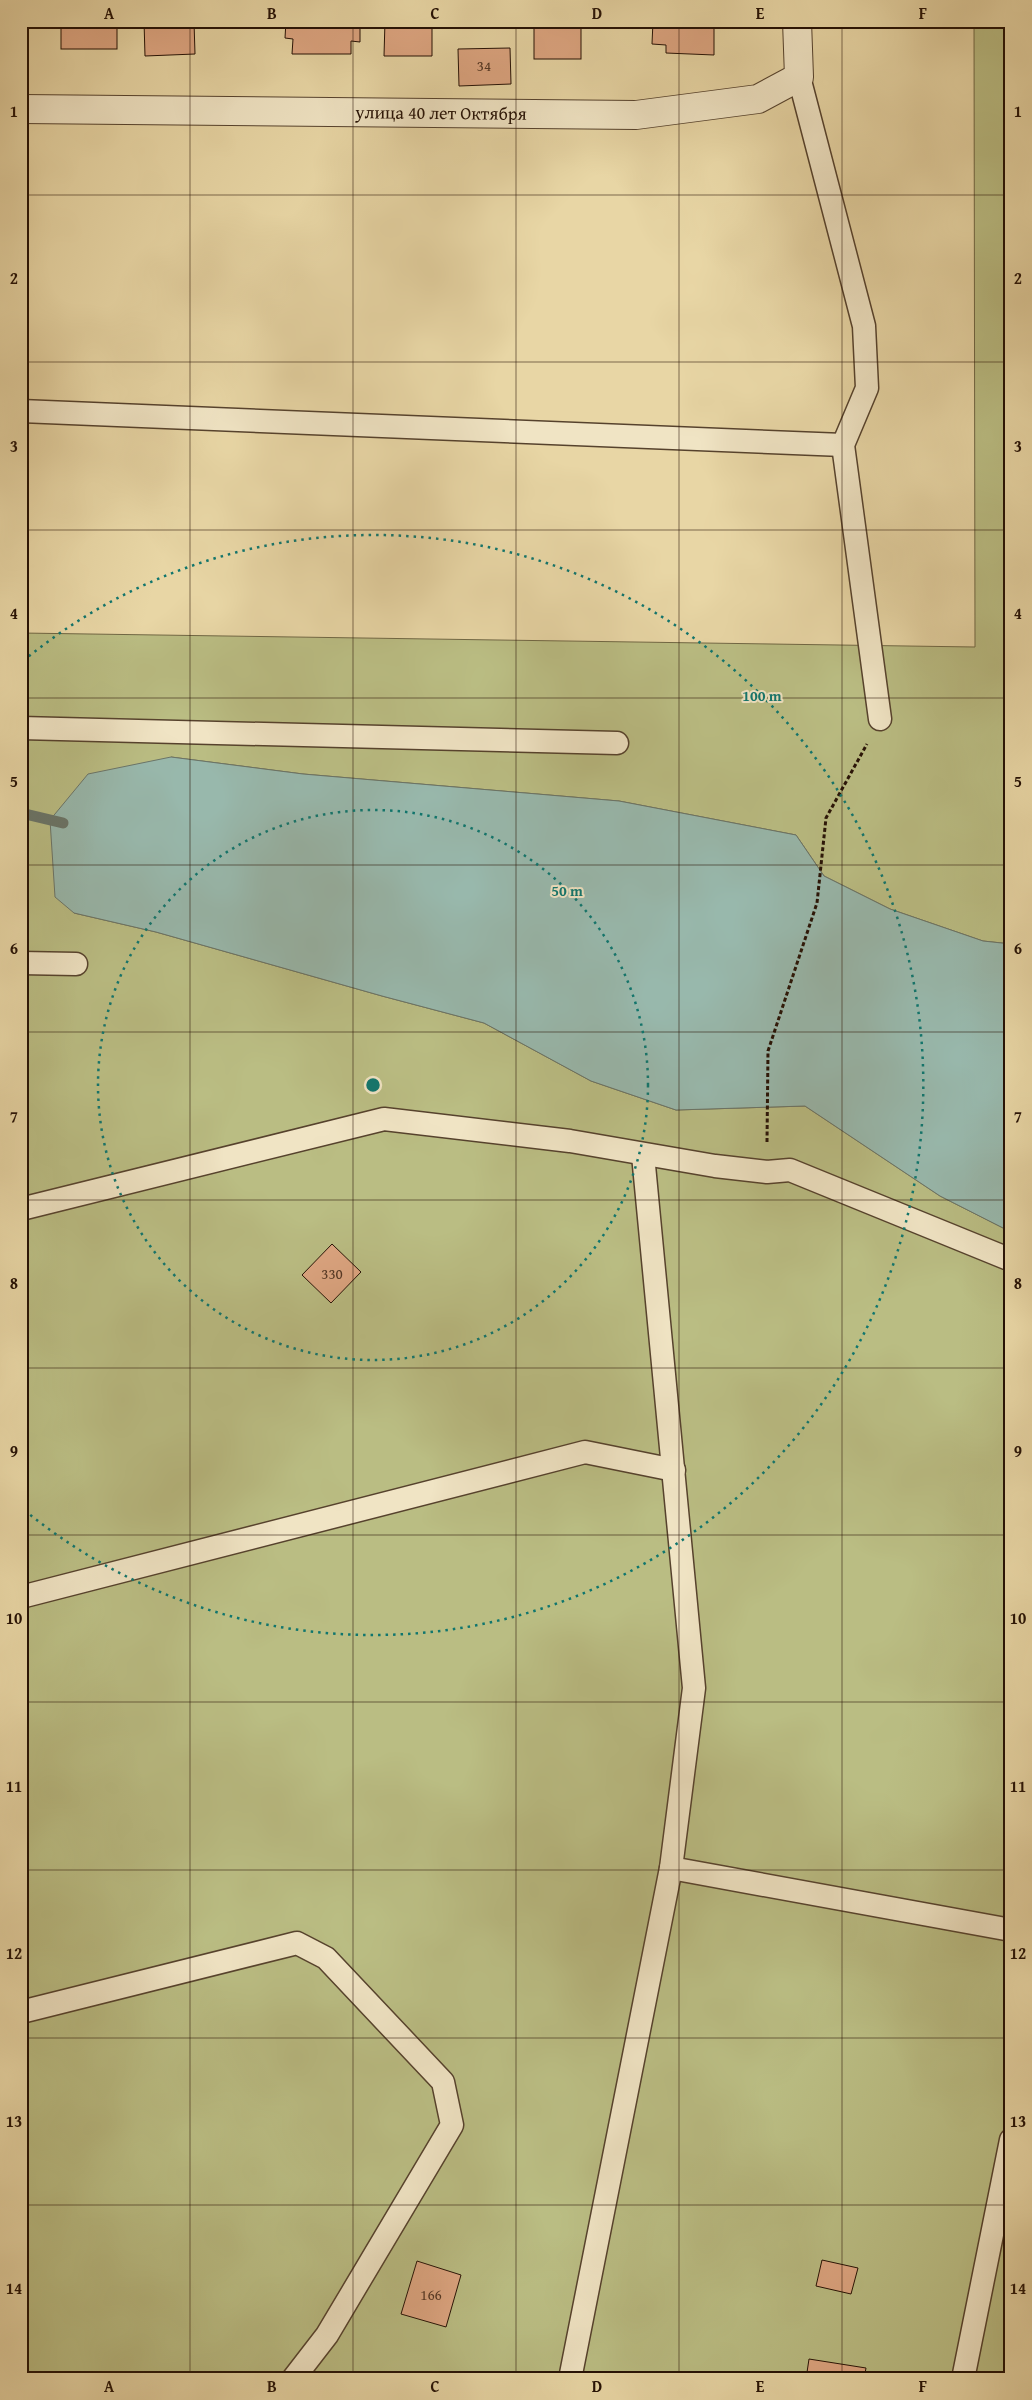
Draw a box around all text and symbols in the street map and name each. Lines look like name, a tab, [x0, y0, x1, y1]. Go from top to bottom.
text: A	[104, 1, 115, 25]
text: B	[267, 1, 277, 25]
text: C	[430, 1, 440, 25]
text: D	[592, 1, 602, 25]
text: E	[756, 1, 765, 25]
text: F	[919, 1, 927, 25]
house number: 34	[477, 55, 491, 76]
street label: улица 40 лет Октября	[354, 98, 527, 127]
text: 1	[10, 99, 18, 123]
text: 1	[1014, 99, 1022, 123]
text: 2	[10, 266, 18, 290]
text: 2	[1014, 266, 1022, 290]
text: 3	[10, 434, 18, 458]
text: 3	[1014, 434, 1022, 458]
text: 4	[10, 601, 18, 625]
text: 4	[1014, 601, 1022, 625]
text: 100 m	[742, 685, 782, 706]
text: 5	[10, 769, 18, 793]
text: 5	[1014, 769, 1022, 793]
text: 50 m	[551, 880, 583, 901]
text: 6	[10, 936, 18, 960]
text: 6	[1014, 936, 1022, 960]
centre of rings	[364, 1076, 382, 1094]
text: 7	[10, 1104, 18, 1128]
text: 7	[1014, 1104, 1022, 1128]
house number: 330	[321, 1263, 343, 1284]
text: 8	[10, 1271, 18, 1295]
text: 8	[1014, 1271, 1022, 1295]
text: 9	[10, 1439, 18, 1463]
text: 9	[1014, 1439, 1022, 1463]
text: 10	[6, 1606, 22, 1630]
text: 10	[1010, 1606, 1026, 1630]
text: 11	[6, 1774, 22, 1798]
text: 11	[1010, 1774, 1026, 1798]
text: 12	[6, 1941, 22, 1965]
text: 12	[1010, 1941, 1026, 1965]
text: 13	[6, 2109, 22, 2133]
text: 13	[1010, 2109, 1026, 2133]
text: 14	[6, 2276, 22, 2300]
text: 14	[1010, 2276, 1026, 2300]
house number: 166	[420, 2284, 442, 2305]
text: A	[104, 2374, 115, 2398]
text: B	[267, 2374, 277, 2398]
text: C	[430, 2374, 440, 2398]
text: D	[592, 2374, 602, 2398]
text: E	[756, 2374, 765, 2398]
text: F	[919, 2374, 927, 2398]

